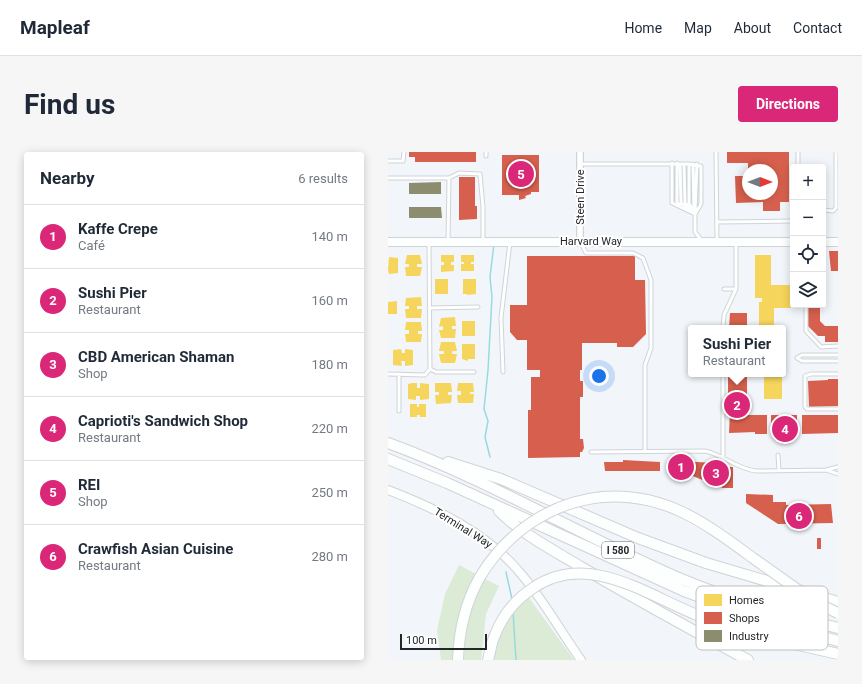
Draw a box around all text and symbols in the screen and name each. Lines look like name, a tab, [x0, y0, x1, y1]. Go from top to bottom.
text: Mapleaf	[20, 16, 90, 39]
text: Home	[624, 20, 662, 36]
text: Map	[684, 20, 712, 36]
text: About	[734, 20, 771, 36]
text: Contact	[793, 20, 842, 36]
button: Directions	[738, 86, 838, 122]
text: Find us	[24, 88, 115, 121]
pin: 5	[508, 159, 534, 189]
north arrow	[742, 164, 778, 200]
map controls	[790, 164, 826, 308]
button: +	[790, 164, 826, 200]
text: Nearby	[40, 168, 95, 188]
street label: Steen Drive	[574, 169, 587, 225]
text: 6 results	[298, 171, 348, 186]
button: −	[790, 200, 826, 236]
text: Kaffe Crepe	[78, 220, 158, 238]
text: 1	[49, 229, 57, 244]
text: 140 m	[311, 229, 348, 244]
street label: Harvard Way	[560, 235, 623, 248]
button: locate	[790, 236, 826, 272]
text: Café	[78, 238, 105, 253]
button: layers	[790, 272, 826, 308]
text: Sushi Pier	[78, 284, 147, 302]
text: 2	[49, 293, 57, 308]
text: 160 m	[311, 293, 348, 308]
text: Restaurant	[78, 302, 141, 317]
popup	[688, 325, 786, 377]
text: Sushi Pier	[703, 335, 771, 353]
text: CBD American Shaman	[78, 348, 234, 366]
text: Restaurant	[703, 353, 765, 368]
text: 3	[49, 357, 57, 372]
text: 180 m	[311, 357, 348, 372]
text: Shop	[78, 366, 108, 381]
your location	[589, 366, 609, 386]
pin: 2	[724, 390, 750, 420]
text: Caprioti's Sandwich Shop	[78, 412, 248, 430]
pin: 4	[772, 414, 798, 444]
text: 4	[49, 421, 57, 436]
text: 220 m	[311, 421, 348, 436]
text: Restaurant	[78, 430, 141, 445]
pin: 1	[668, 452, 694, 482]
pin: 3	[703, 458, 729, 488]
text: REI	[78, 476, 100, 494]
text: 5	[49, 485, 57, 500]
text: 250 m	[311, 485, 348, 500]
text: Shop	[78, 494, 108, 509]
pin: 6	[786, 501, 812, 531]
street label: Terminal Way	[432, 505, 495, 551]
text: Crawfish Asian Cuisine	[78, 540, 233, 558]
road number: I 580	[602, 542, 634, 558]
text: 6	[49, 549, 57, 564]
text: 280 m	[311, 549, 348, 564]
text: Restaurant	[78, 558, 141, 573]
legend	[696, 586, 828, 650]
text: Homes	[729, 594, 765, 607]
text: Shops	[729, 612, 760, 625]
text: Industry	[729, 630, 769, 643]
scale bar	[400, 632, 487, 651]
text: 100 m	[406, 634, 437, 647]

